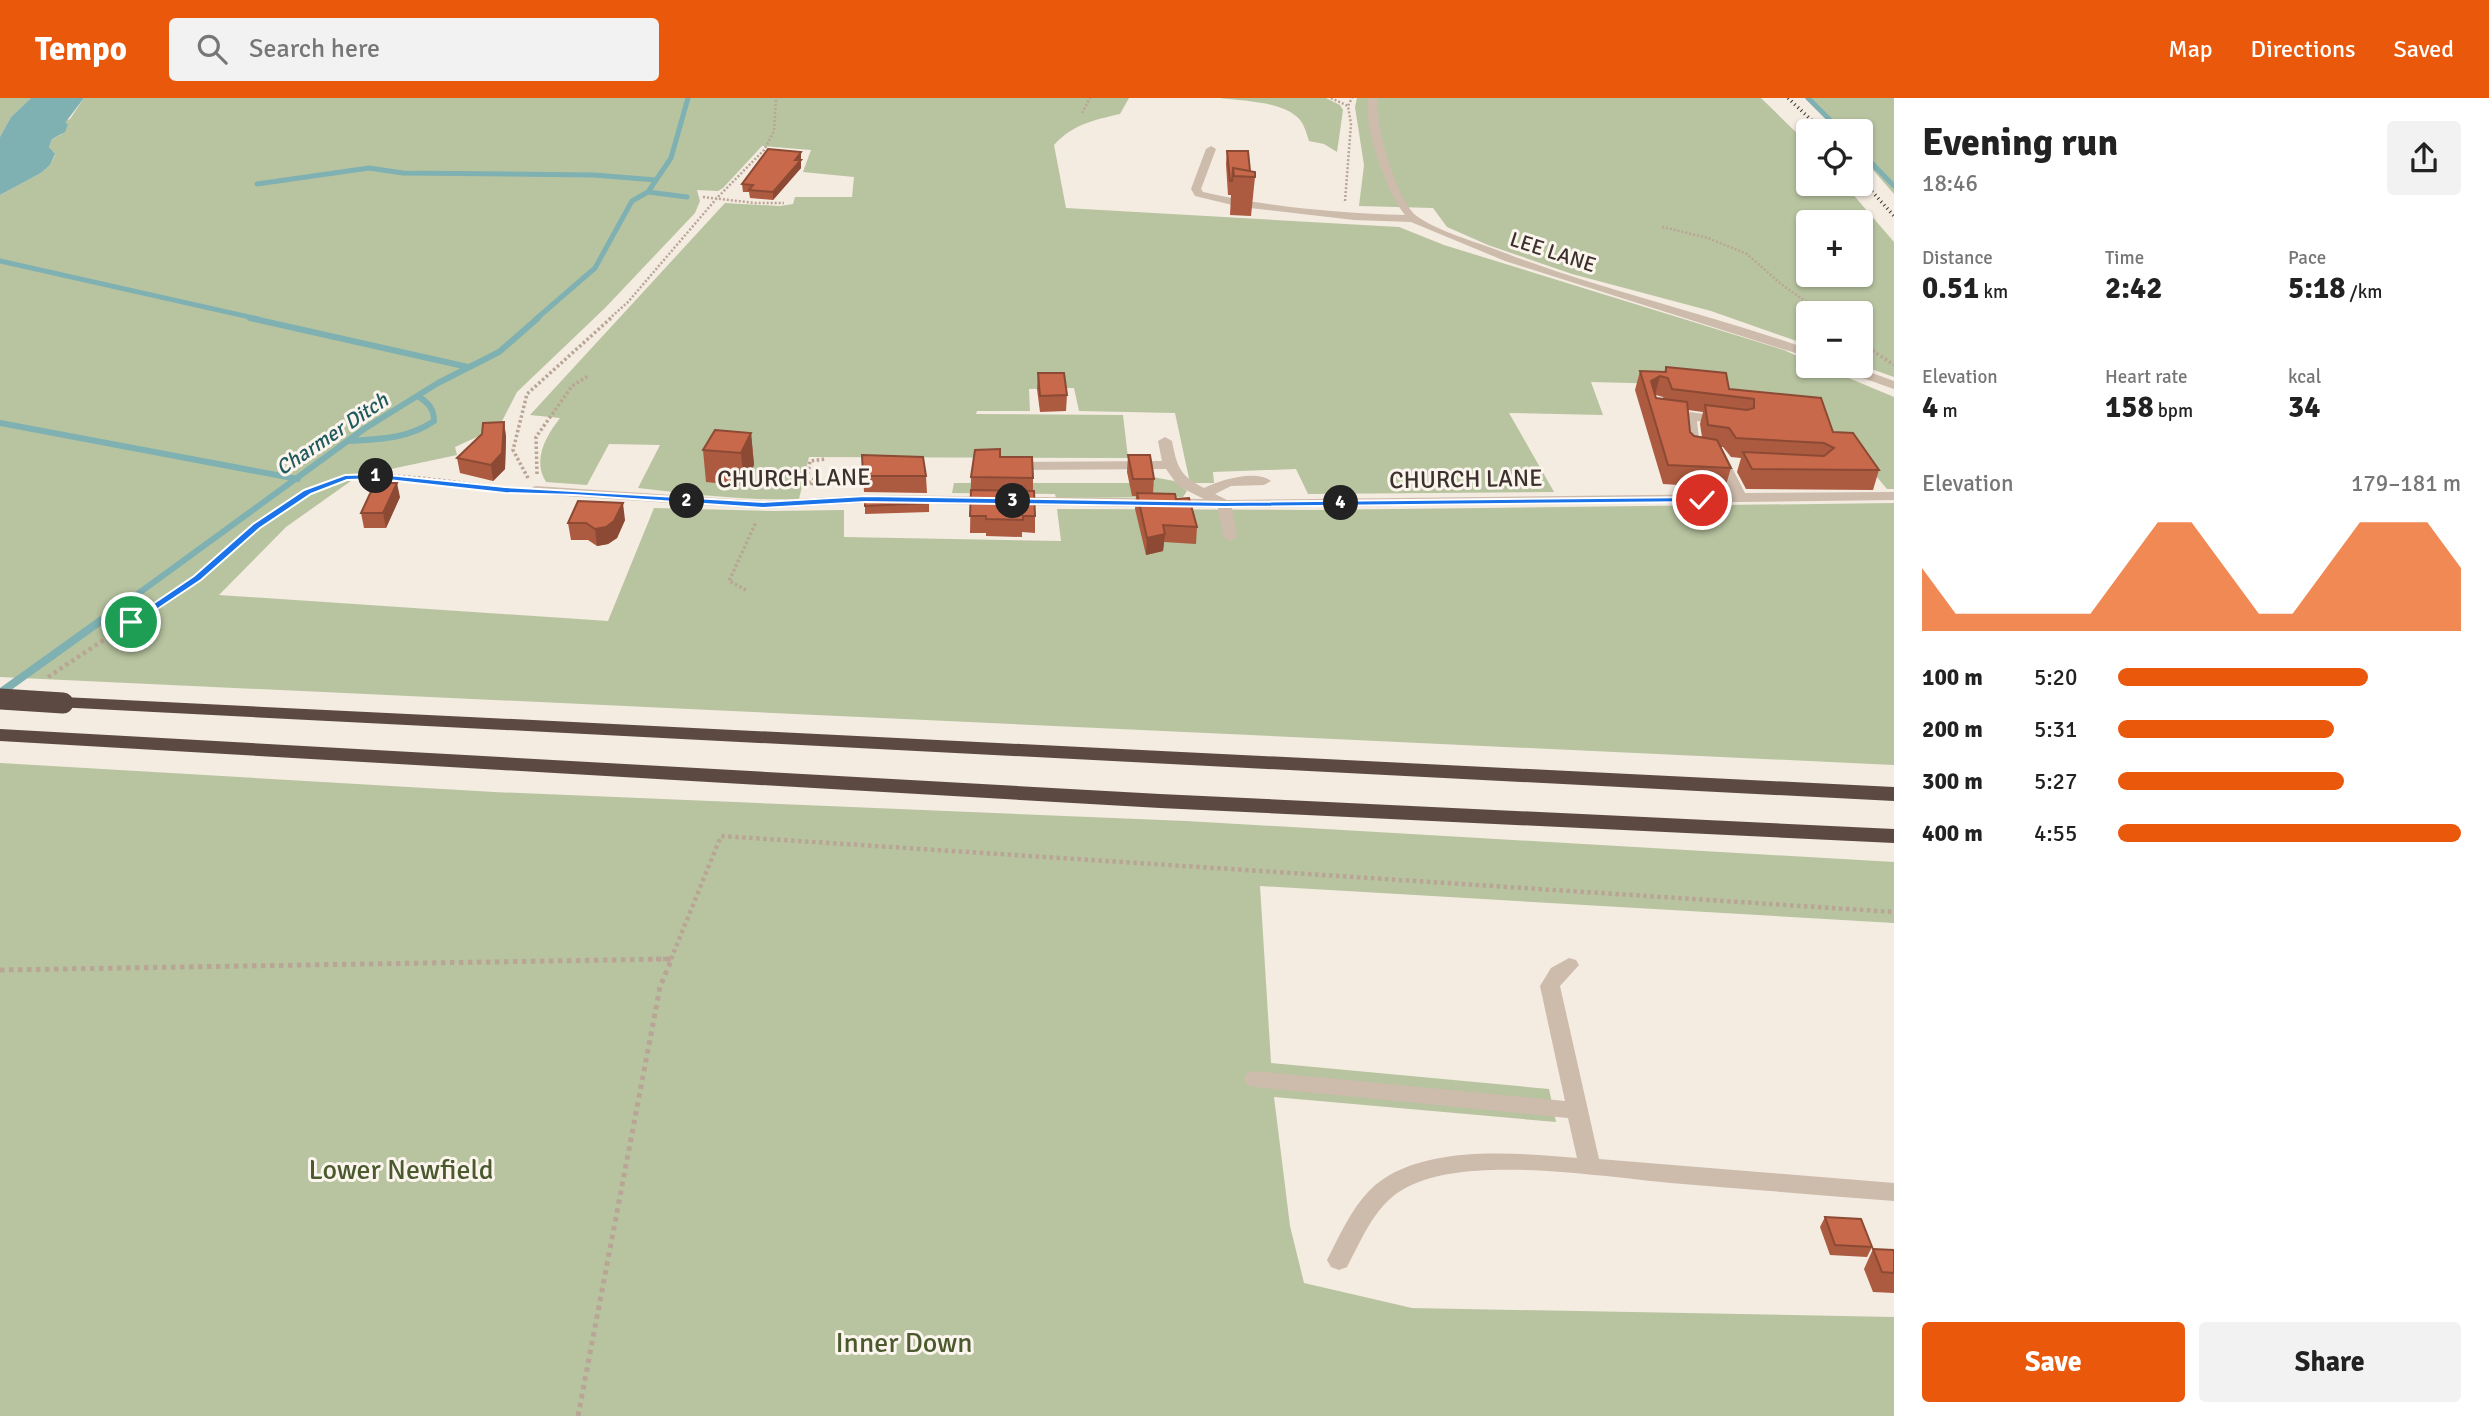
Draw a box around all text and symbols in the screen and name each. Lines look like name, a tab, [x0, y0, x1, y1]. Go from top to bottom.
search box	[169, 18, 659, 81]
text: Tempo	[35, 29, 127, 70]
icon: search	[193, 30, 231, 68]
text: Search here	[249, 33, 380, 65]
text: Map	[2168, 34, 2213, 64]
text: Directions	[2251, 34, 2356, 64]
text: Saved	[2394, 34, 2454, 64]
map controls	[1796, 119, 1873, 378]
button: locate	[1796, 119, 1873, 196]
text: Evening run	[1922, 119, 2118, 166]
button: share	[2387, 121, 2461, 195]
text: 18:46	[1922, 169, 1978, 198]
button: +	[1796, 210, 1873, 287]
street label: LEE LANE	[1507, 226, 1599, 278]
text: Distance	[1922, 246, 1993, 270]
text: Time	[2105, 246, 2144, 270]
text: Pace	[2288, 246, 2326, 270]
text: 0.51	[1922, 270, 1979, 307]
text: 2:42	[2105, 270, 2162, 307]
text: 5:18	[2288, 270, 2345, 307]
text: km	[1979, 280, 2008, 304]
text: /km	[2345, 280, 2382, 304]
button: −	[1796, 301, 1873, 378]
text: Elevation	[1922, 365, 1998, 389]
text: Heart rate	[2105, 365, 2187, 389]
text: kcal	[2288, 365, 2321, 389]
water label: Charmer Ditch	[271, 387, 394, 481]
text: 4	[1922, 389, 1938, 426]
text: 158	[2105, 389, 2154, 426]
text: 34	[2288, 389, 2320, 426]
text: m	[1938, 399, 1958, 423]
text: bpm	[2154, 399, 2193, 423]
pin: 1	[358, 458, 394, 494]
street label: CHURCH LANE	[717, 462, 871, 494]
text: 1	[370, 463, 381, 487]
street label: CHURCH LANE	[1389, 463, 1543, 495]
text: Elevation	[1922, 469, 2014, 498]
text: 179–181 m	[2351, 469, 2461, 498]
pin	[1672, 470, 1732, 530]
icon: check	[1683, 481, 1721, 519]
pin: 2	[670, 484, 704, 518]
pin: 3	[996, 484, 1030, 518]
pin: 4	[1324, 486, 1358, 520]
text: 2	[681, 488, 692, 512]
text: 3	[1007, 488, 1018, 512]
text: 4	[1335, 490, 1346, 514]
pin	[101, 592, 161, 652]
icon: arrive	[112, 603, 150, 641]
text: 100 m	[1922, 663, 1983, 692]
text: 5:20	[2034, 663, 2077, 692]
text: 200 m	[1922, 715, 1983, 744]
text: 5:31	[2034, 715, 2077, 744]
text: 300 m	[1922, 767, 1983, 796]
text: 5:27	[2034, 767, 2077, 796]
text: 400 m	[1922, 819, 1983, 848]
text: 4:55	[2034, 819, 2077, 848]
park label: Lower Newfield	[308, 1153, 494, 1187]
button: Save	[1922, 1322, 2185, 1402]
button: Share	[2199, 1322, 2461, 1402]
park label: Inner Down	[835, 1326, 973, 1360]

